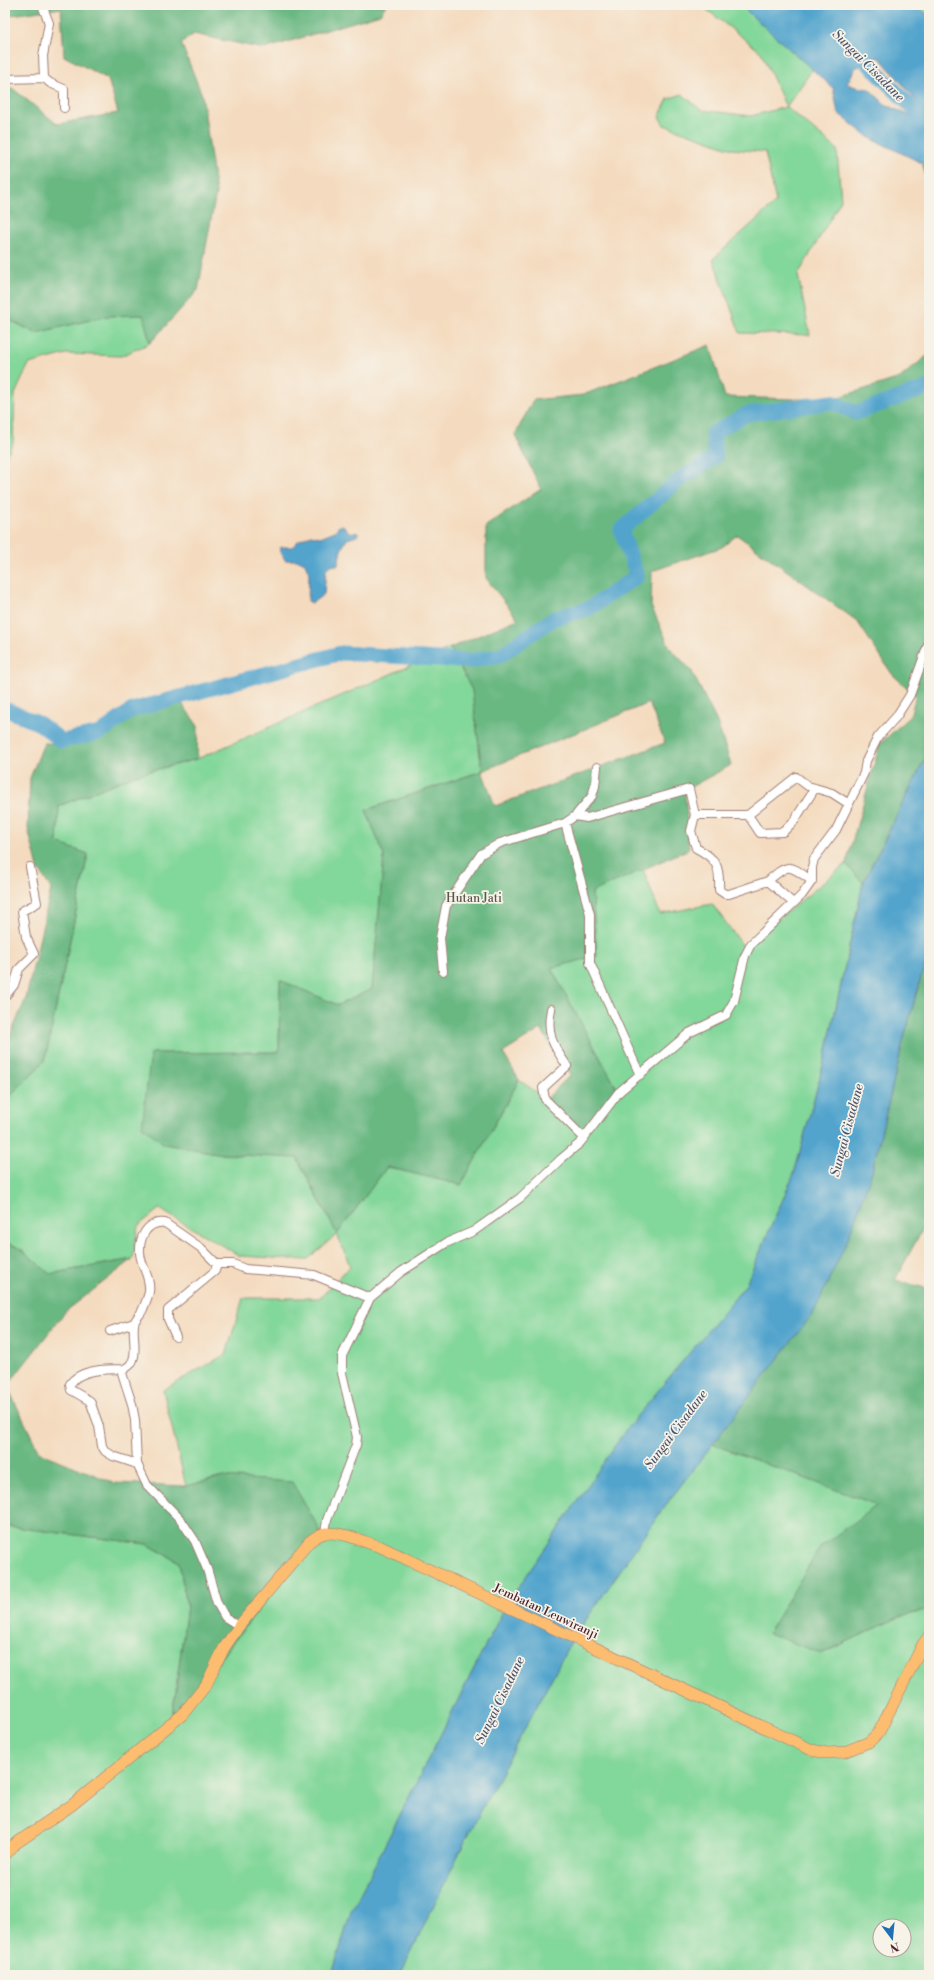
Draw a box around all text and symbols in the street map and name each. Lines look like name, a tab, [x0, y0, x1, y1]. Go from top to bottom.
water label: Sungai Cisadane	[829, 26, 908, 105]
park label: Hutan Jati	[446, 891, 502, 906]
water label: Sungai Cisadane	[827, 1082, 867, 1178]
water label: Sungai Cisadane	[641, 1387, 711, 1473]
street label: Jembatan Leuwiranji	[490, 1580, 601, 1642]
water label: Sungai Cisadane	[472, 1654, 528, 1747]
north arrow	[872, 1918, 912, 1958]
text: N	[888, 1939, 901, 1955]

